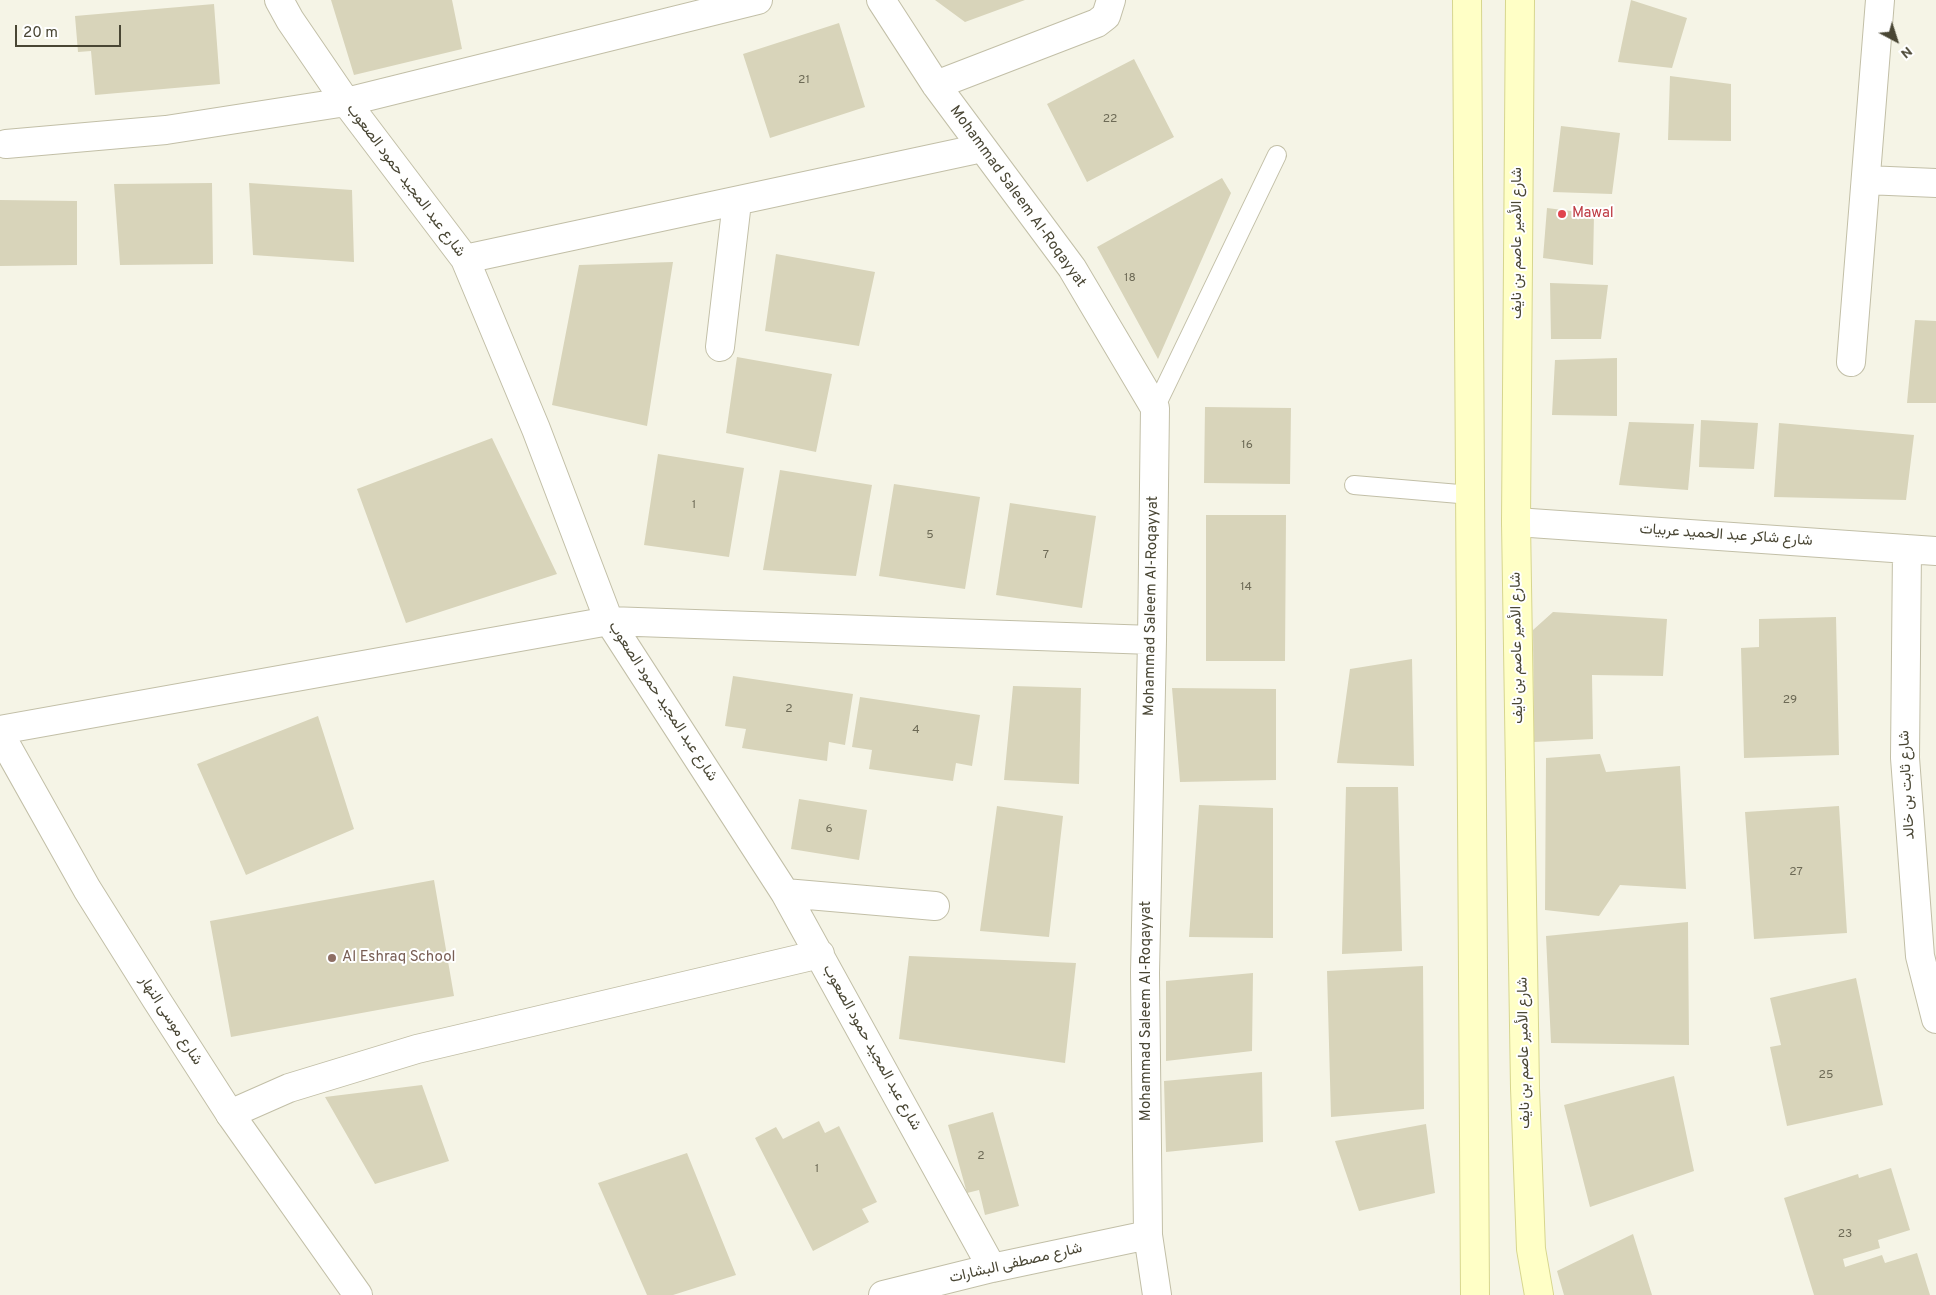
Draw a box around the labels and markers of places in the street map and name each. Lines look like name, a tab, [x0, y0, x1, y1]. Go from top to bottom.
place label: Mawal	[1572, 205, 1614, 223]
marker: Mawal	[1556, 208, 1568, 220]
place label: Al Eshraq School	[342, 949, 455, 967]
marker: Al Eshraq School	[326, 952, 338, 964]

